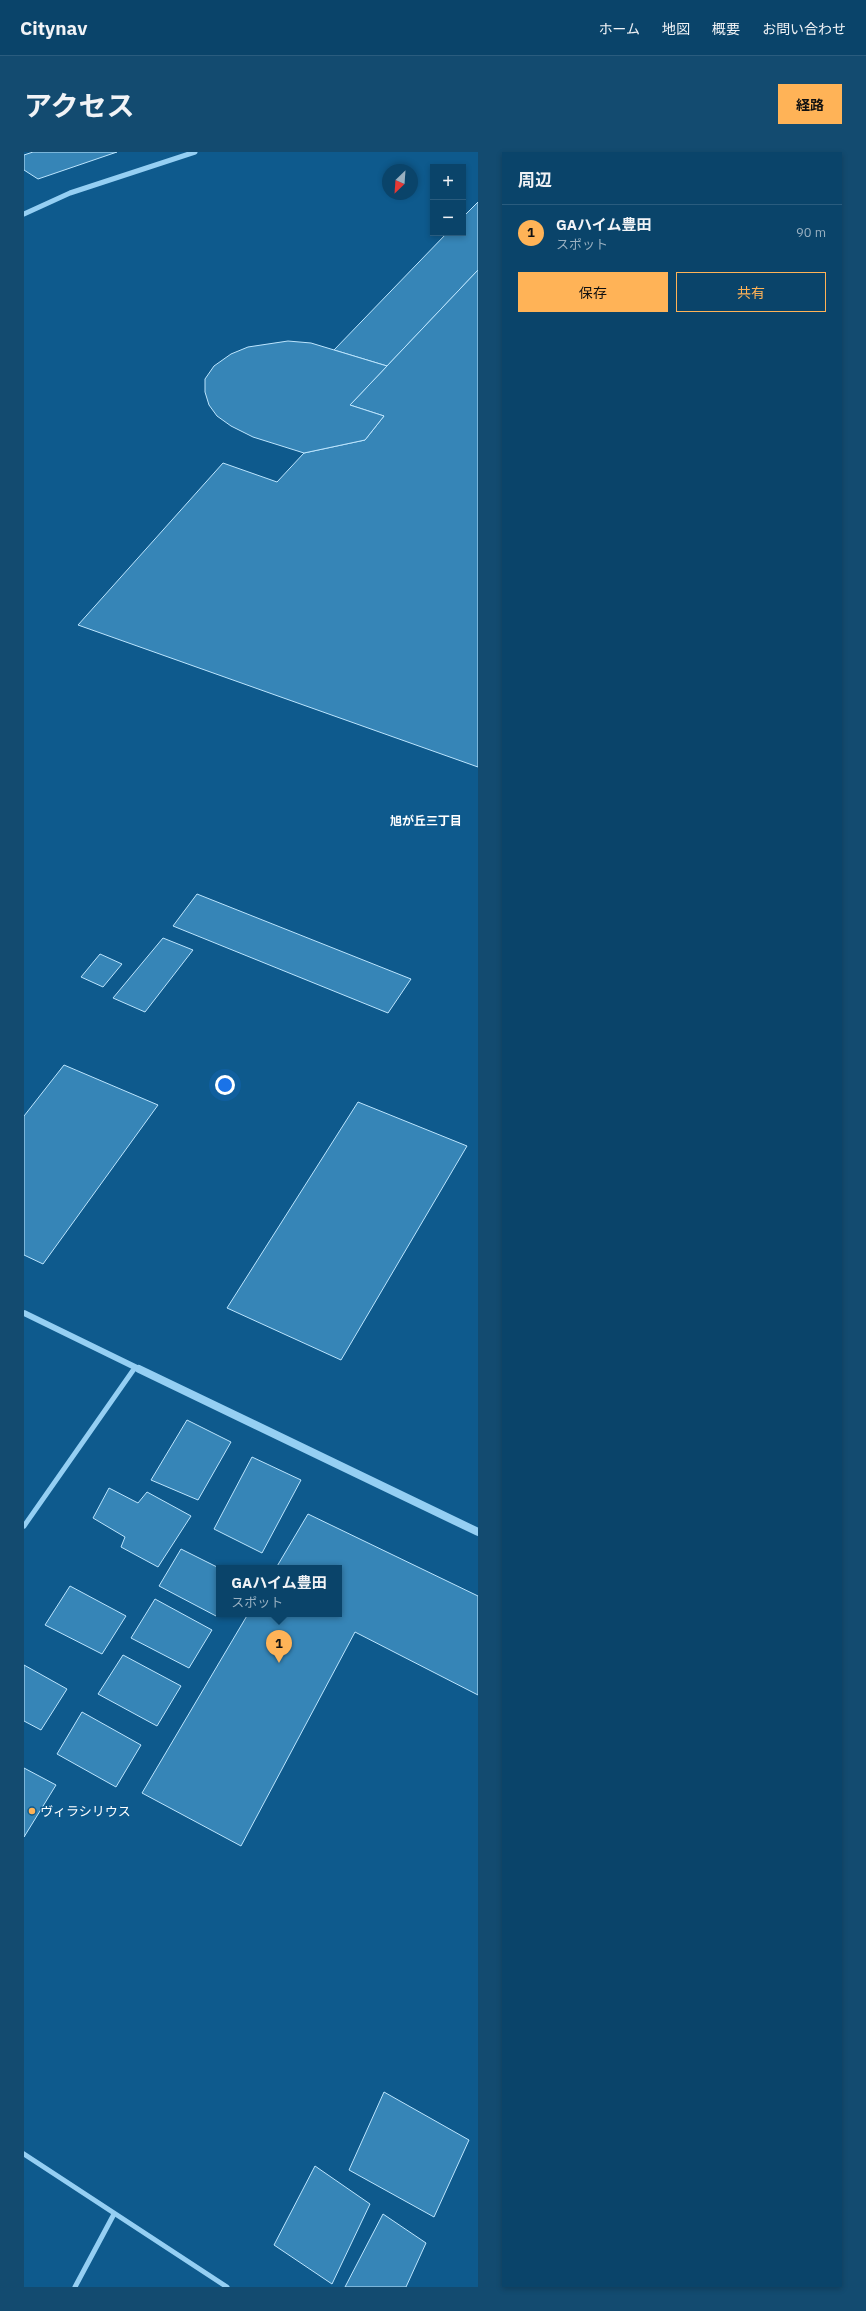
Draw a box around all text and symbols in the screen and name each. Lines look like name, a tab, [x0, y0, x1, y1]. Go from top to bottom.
text: Citynav	[20, 16, 87, 40]
text: ホーム	[598, 20, 640, 38]
text: 地図	[662, 20, 690, 38]
text: 概要	[712, 20, 740, 38]
text: お問い合わせ	[762, 20, 846, 38]
button: 経路	[778, 84, 842, 124]
text: アクセス	[24, 87, 135, 124]
north arrow	[382, 164, 418, 200]
map controls	[430, 164, 466, 236]
button: +	[430, 164, 466, 200]
text: 周辺	[518, 169, 552, 191]
button: −	[430, 200, 466, 236]
text: GAハイム豊田	[556, 215, 651, 234]
text: 1	[527, 224, 535, 241]
text: 90 m	[796, 224, 826, 241]
text: スポット	[556, 236, 608, 253]
button: 保存	[518, 272, 668, 312]
button: 共有	[676, 272, 826, 312]
district label: 旭が丘三丁目	[390, 813, 462, 828]
your location	[215, 1075, 235, 1095]
popup	[216, 1565, 342, 1617]
text: GAハイム豊田	[231, 1573, 327, 1592]
text: スポット	[231, 1594, 283, 1611]
pin: 1	[266, 1630, 292, 1663]
place label: ヴィラシリウス	[40, 1803, 131, 1820]
marker: ヴィラシリウス	[27, 1806, 37, 1816]

